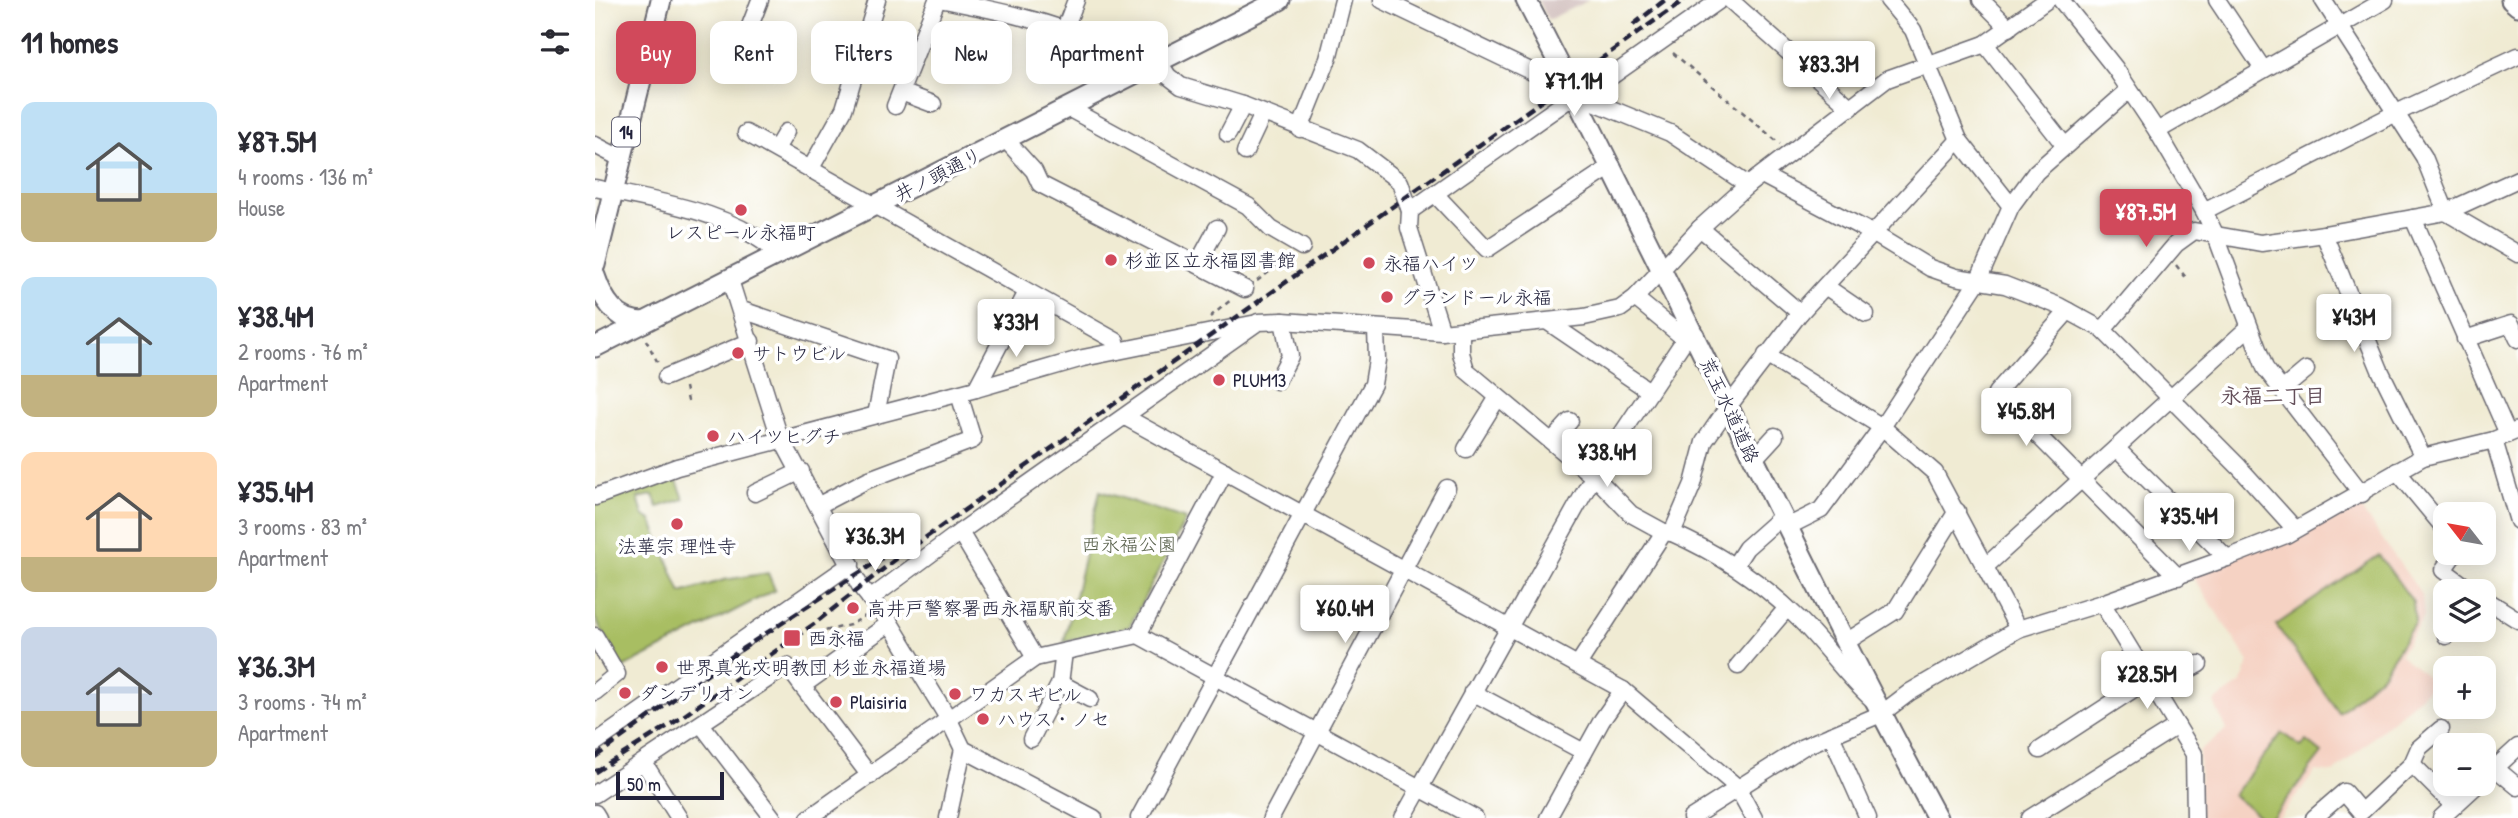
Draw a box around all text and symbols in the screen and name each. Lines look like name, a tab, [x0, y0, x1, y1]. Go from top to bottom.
chip: Buy	[616, 21, 696, 84]
chip: Rent	[710, 21, 797, 84]
chip: Filters	[811, 21, 917, 84]
chip: New	[931, 21, 1012, 84]
chip: Apartment	[1026, 21, 1168, 84]
text: 11 homes	[21, 22, 118, 62]
icon: filters	[536, 23, 574, 61]
pin: ¥83.3M	[1772, 42, 1886, 101]
text: ¥83.3M	[1799, 48, 1859, 79]
pin: ¥71.1M	[1517, 58, 1631, 118]
text: ¥71.1M	[1545, 65, 1603, 96]
road number: 14	[612, 118, 640, 146]
text: ¥87.5M	[238, 121, 317, 161]
icon: home	[77, 130, 161, 214]
street label: 井ノ頭通り	[890, 141, 986, 207]
text: 4 rooms · 136 m²	[238, 161, 373, 192]
pin: ¥87.5M	[2089, 190, 2203, 249]
text: House	[238, 192, 285, 223]
text: ¥87.5M	[2116, 196, 2176, 227]
marker: レスピール永福町	[733, 202, 749, 218]
place label: レスピール永福町	[666, 219, 816, 245]
place label: 杉並区立永福図書館	[1125, 247, 1296, 273]
place label: 永福ハイツ	[1383, 250, 1478, 276]
marker: 杉並区立永福図書館	[1103, 252, 1119, 268]
marker: 永福ハイツ	[1361, 255, 1377, 271]
place label: グランドール永福	[1401, 284, 1552, 310]
marker: グランドール永福	[1379, 289, 1395, 305]
pin: ¥43M	[2313, 294, 2395, 354]
text: ¥38.4M	[238, 296, 314, 336]
pin: ¥33M	[975, 300, 1057, 359]
text: ¥43M	[2332, 301, 2376, 332]
icon: home	[77, 305, 161, 389]
text: ¥33M	[994, 306, 1038, 337]
text: 2 rooms · 76 m²	[238, 336, 368, 367]
place label: サトウビル	[752, 340, 847, 366]
marker: サトウビル	[730, 345, 746, 361]
street label: 荒玉水道道路	[1694, 353, 1766, 467]
text: Apartment	[238, 367, 328, 398]
place label: PLUM13	[1233, 367, 1286, 393]
marker: PLUM13	[1211, 372, 1227, 388]
district label: 永福二丁目	[2221, 381, 2326, 410]
pin: ¥45.8M	[1969, 388, 2083, 448]
text: ¥45.8M	[1997, 395, 2055, 426]
place label: ハイツヒグチ	[727, 423, 841, 449]
marker: ハイツヒグチ	[705, 428, 721, 444]
pin: ¥38.4M	[1550, 430, 1664, 489]
text: ¥38.4M	[1578, 436, 1636, 467]
text: ¥35.4M	[238, 471, 314, 511]
icon: home	[77, 480, 161, 564]
pin: ¥35.4M	[2132, 494, 2246, 553]
text: ¥35.4M	[2160, 500, 2218, 531]
north arrow	[2433, 502, 2495, 565]
map controls	[2433, 502, 2496, 796]
text: 3 rooms · 83 m²	[238, 511, 367, 542]
pin: ¥36.3M	[818, 514, 932, 573]
marker: 法華宗 理性寺	[669, 516, 685, 532]
text: ¥36.3M	[845, 520, 905, 551]
park label: 西永福公園	[1081, 531, 1177, 557]
place label: 法華宗 理性寺	[618, 533, 736, 559]
text: Apartment	[238, 542, 328, 573]
button: layers	[2433, 579, 2496, 642]
pin: ¥60.4M	[1288, 586, 1402, 645]
text: ¥60.4M	[1316, 592, 1374, 623]
place label: 高井戸警察署西永福駅前交番	[867, 595, 1114, 621]
marker: 高井戸警察署西永福駅前交番	[845, 600, 861, 616]
place label: 西永福	[808, 625, 865, 651]
marker: 西永福	[782, 628, 802, 648]
text: ¥36.3M	[238, 646, 315, 686]
pin: ¥28.5M	[2090, 652, 2204, 711]
place label: 世界真光文明教団 杉並永福道場	[676, 654, 946, 680]
icon: home	[77, 655, 161, 739]
button: +	[2433, 656, 2496, 719]
text: ¥28.5M	[2117, 658, 2177, 689]
marker: 世界真光文明教団 杉並永福道場	[654, 659, 670, 675]
place label: ダンデリオン	[639, 680, 754, 706]
place label: ワカスギビル	[969, 681, 1082, 707]
marker: ダンデリオン	[617, 685, 633, 701]
text: 3 rooms · 74 m²	[238, 686, 367, 717]
marker: ワカスギビル	[947, 686, 963, 702]
place label: Plaisiria	[850, 689, 907, 715]
marker: Plaisiria	[828, 694, 844, 710]
place label: ハウス・ノセ	[997, 706, 1110, 732]
marker: ハウス・ノセ	[975, 711, 991, 727]
text: Apartment	[238, 717, 328, 748]
button: −	[2433, 733, 2496, 796]
scale bar	[616, 769, 725, 801]
text: 50 m	[627, 771, 661, 797]

